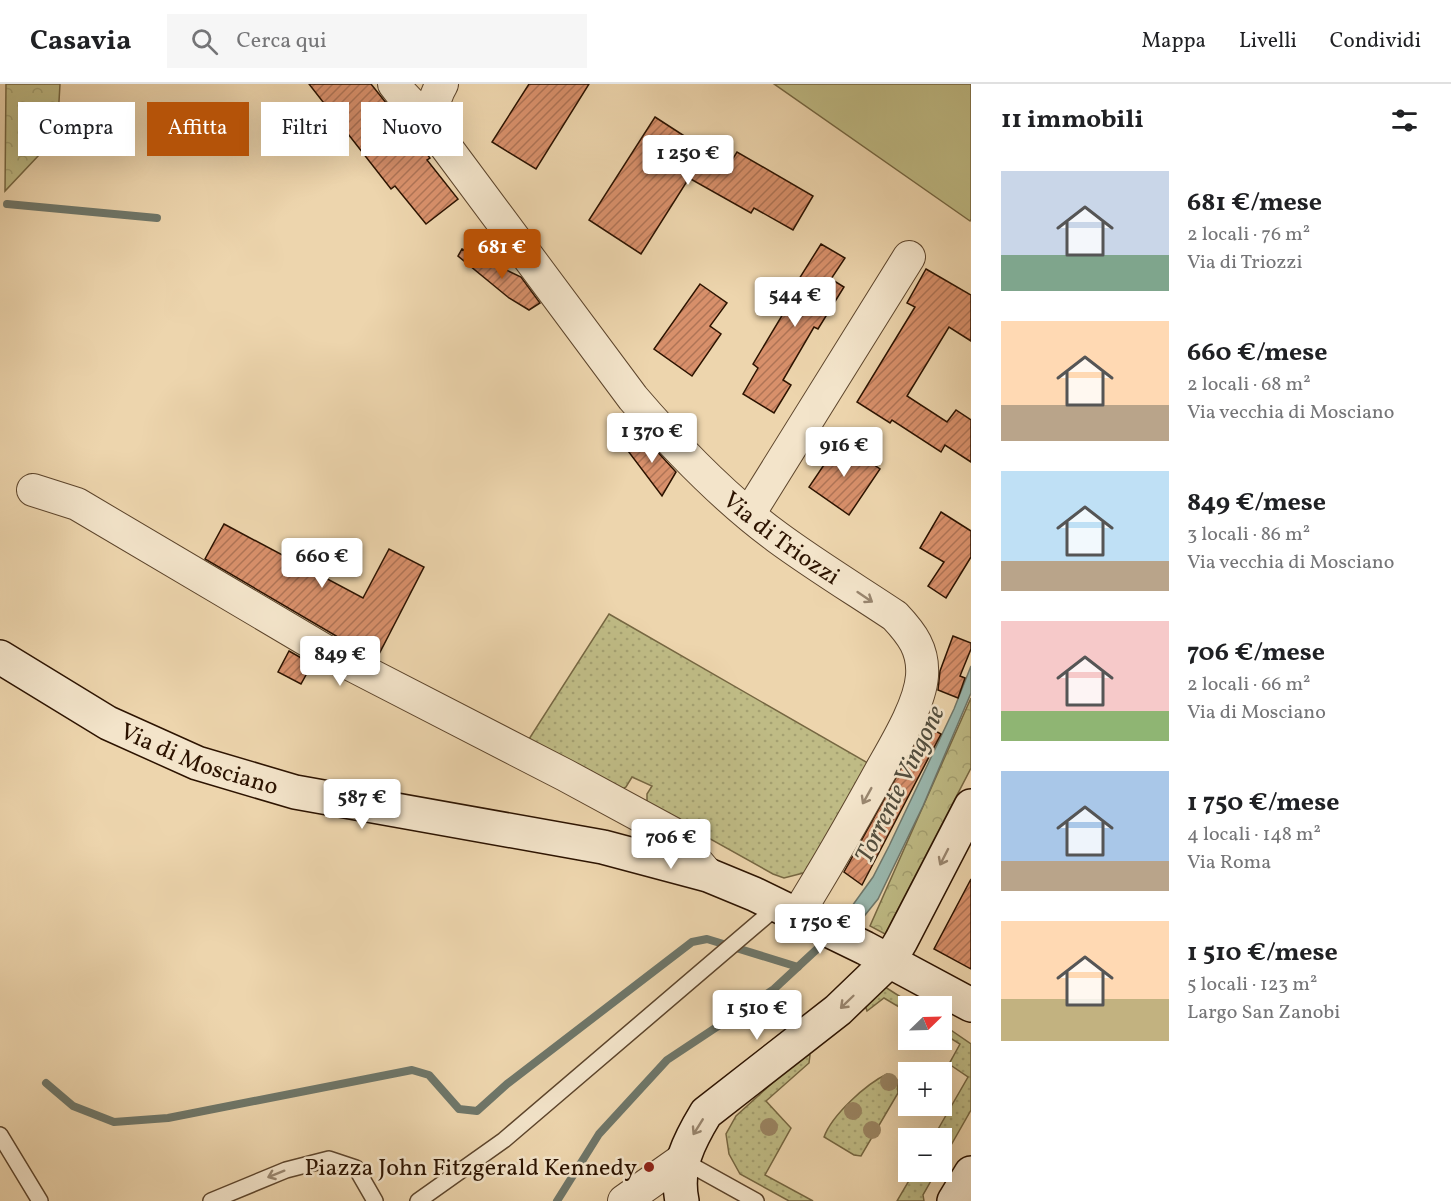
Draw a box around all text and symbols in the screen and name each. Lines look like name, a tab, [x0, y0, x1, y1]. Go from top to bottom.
search box	[167, 14, 587, 68]
text: Casavia	[30, 22, 131, 61]
icon: search	[188, 25, 221, 58]
text: Cerca qui	[236, 26, 327, 57]
text: Mappa	[1141, 27, 1206, 56]
text: Livelli	[1239, 27, 1297, 56]
text: Condividi	[1330, 27, 1421, 56]
chip: Compra	[18, 102, 135, 156]
chip: Affitta	[147, 102, 249, 156]
chip: Filtri	[261, 102, 349, 156]
chip: Nuovo	[361, 102, 463, 156]
text: 11 immobili	[1001, 102, 1144, 138]
icon: filters	[1388, 104, 1421, 137]
pin: 1 250 €	[633, 135, 743, 186]
text: 1 250 €	[657, 140, 719, 168]
text: 681 €/mese	[1187, 185, 1322, 221]
icon: home	[1049, 195, 1121, 267]
text: 2 locali · 76 m²	[1187, 221, 1310, 249]
pin: 681 €	[460, 229, 544, 280]
text: 681 €	[478, 234, 526, 262]
text: Via di Triozzi	[1187, 249, 1302, 277]
pin: 544 €	[753, 277, 837, 328]
text: 544 €	[769, 282, 821, 310]
text: 660 €/mese	[1187, 335, 1328, 371]
icon: home	[1049, 345, 1121, 417]
text: 2 locali · 68 m²	[1187, 371, 1311, 399]
text: Via vecchia di Mosciano	[1187, 399, 1394, 427]
pin: 1 370 €	[597, 413, 707, 464]
text: 1 370 €	[621, 418, 683, 446]
pin: 916 €	[802, 427, 886, 478]
text: 916 €	[820, 432, 868, 460]
street label: Via di Triozzi	[714, 485, 846, 594]
text: 849 €/mese	[1187, 485, 1326, 521]
icon: home	[1049, 495, 1121, 567]
text: 3 locali · 86 m²	[1187, 521, 1310, 549]
pin: 660 €	[280, 538, 364, 589]
text: 660 €	[295, 543, 349, 571]
text: Via vecchia di Mosciano	[1187, 549, 1394, 577]
one-way arrow	[857, 590, 874, 603]
text: 706 €/mese	[1187, 635, 1325, 671]
pin: 849 €	[298, 636, 382, 687]
text: 849 €	[314, 641, 366, 669]
icon: home	[1049, 645, 1121, 717]
text: 2 locali · 66 m²	[1187, 671, 1311, 699]
water label: Torrente Vingone	[847, 699, 955, 870]
text: Via di Mosciano	[1187, 699, 1326, 727]
street label: Via di Mosciano	[114, 715, 282, 805]
pin: 587 €	[320, 779, 404, 830]
text: 587 €	[338, 784, 386, 812]
text: 1 750 €/mese	[1187, 785, 1339, 821]
one-way arrow	[861, 787, 873, 804]
icon: home	[1049, 795, 1121, 867]
pin: 706 €	[629, 819, 713, 870]
text: 4 locali · 148 m²	[1187, 821, 1321, 849]
text: 706 €	[645, 824, 697, 852]
one-way arrow	[937, 848, 949, 866]
text: Via Roma	[1187, 849, 1271, 877]
pin: 1 750 €	[765, 904, 875, 955]
text: 1 750 €	[789, 909, 851, 937]
text: 1 510 €/mese	[1187, 935, 1338, 971]
icon: home	[1049, 945, 1121, 1017]
text: 5 locali · 123 m²	[1187, 971, 1317, 999]
pin: 1 510 €	[702, 990, 812, 1041]
text: 1 510 €	[727, 995, 787, 1023]
one-way arrow	[839, 995, 854, 1009]
north arrow	[898, 996, 952, 1050]
map controls	[898, 996, 952, 1182]
text: Largo San Zanobi	[1187, 999, 1340, 1027]
button: +	[898, 1062, 952, 1116]
one-way arrow	[692, 1118, 704, 1135]
button: −	[898, 1128, 952, 1182]
place label: Piazza John Fitzgerald Kennedy	[304, 1152, 637, 1186]
marker: Piazza John Fitzgerald Kennedy	[642, 1160, 656, 1174]
one-way arrow	[267, 1169, 286, 1180]

